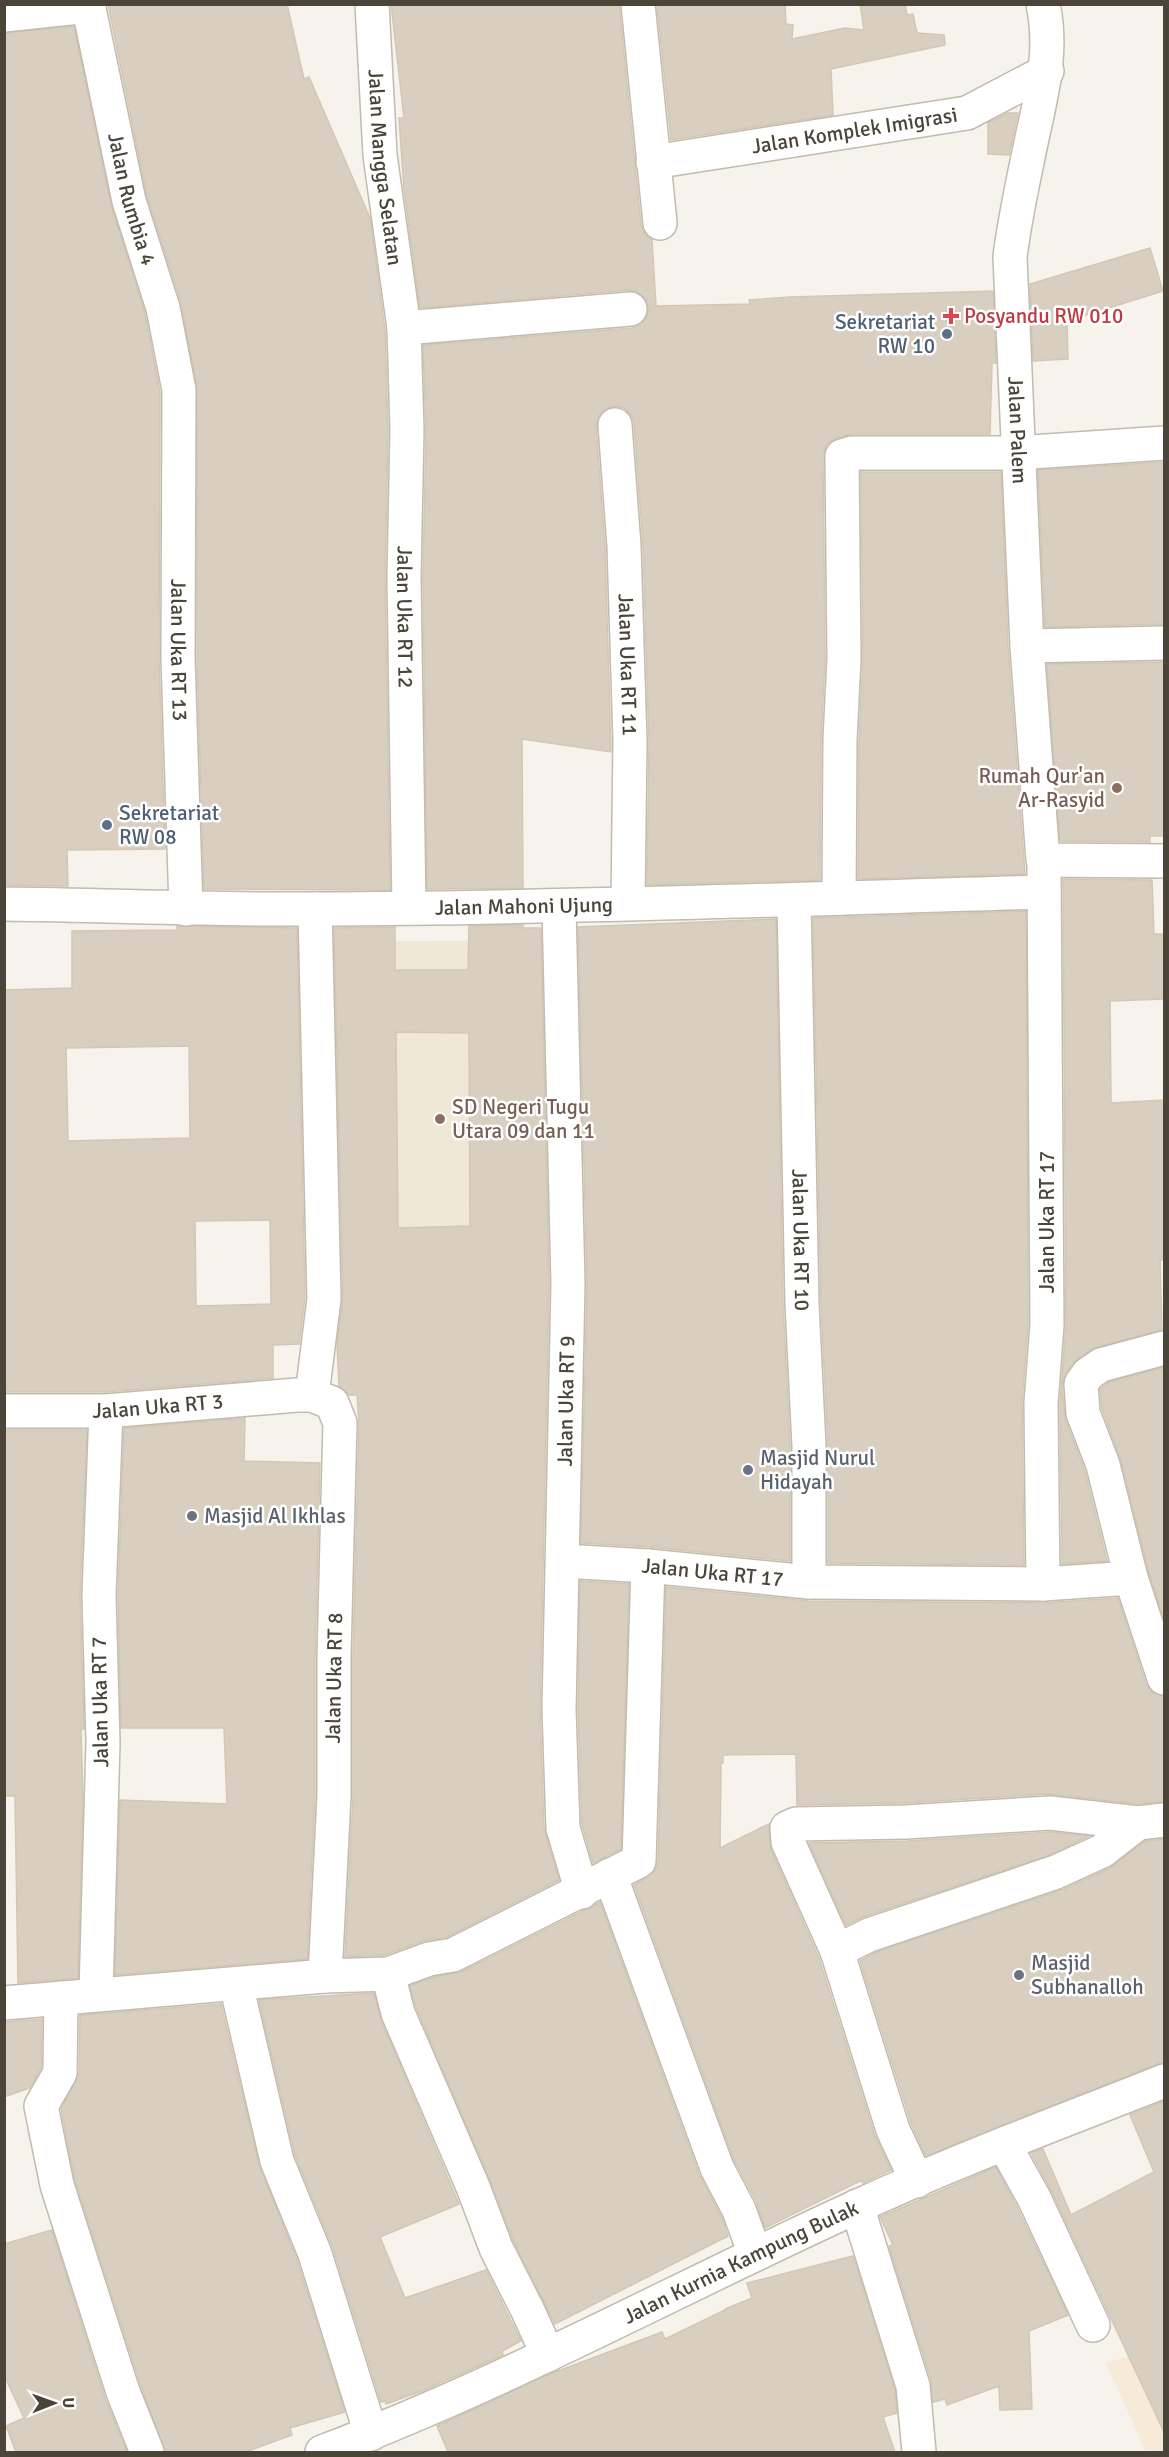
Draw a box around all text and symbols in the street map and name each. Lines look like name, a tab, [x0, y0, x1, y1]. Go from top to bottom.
street label: Jalan Mangga Selatan	[362, 69, 408, 267]
street label: Jalan Komplek Imigrasi	[750, 102, 959, 159]
street label: Jalan Rumbia 4	[102, 130, 162, 269]
place label: Posyandu RW 010	[964, 303, 1123, 329]
marker: Posyandu RW 010	[942, 307, 960, 325]
place label: Sekretariat RW 10	[835, 309, 935, 359]
marker: Sekretariat RW 10	[940, 327, 954, 341]
street label: Jalan Palem	[1002, 376, 1033, 485]
street label: Jalan Uka RT 12	[391, 546, 419, 688]
street label: Jalan Uka RT 13	[165, 579, 193, 722]
street label: Jalan Uka RT 11	[612, 593, 643, 736]
place label: Rumah Qur'an Ar-Rasyid	[979, 763, 1105, 813]
marker: Rumah Qur'an Ar-Rasyid	[1110, 781, 1124, 795]
place label: Sekretariat RW 08	[119, 800, 219, 850]
marker: Sekretariat RW 08	[100, 818, 114, 832]
street label: Jalan Mahoni Ujung	[435, 891, 613, 921]
place label: SD Negeri Tugu Utara 09 dan 11	[452, 1094, 595, 1144]
marker: SD Negeri Tugu Utara 09 dan 11	[433, 1112, 447, 1126]
street label: Jalan Uka RT 17	[1034, 1151, 1060, 1293]
street label: Jalan Uka RT 10	[786, 1169, 815, 1312]
street label: Jalan Uka RT 9	[552, 1335, 580, 1467]
street label: Jalan Uka RT 3	[92, 1388, 224, 1424]
place label: Masjid Nurul Hidayah	[760, 1445, 875, 1495]
marker: Masjid Nurul Hidayah	[741, 1463, 755, 1477]
place label: Masjid Al Ikhlas	[204, 1503, 346, 1529]
marker: Masjid Al Ikhlas	[185, 1509, 199, 1523]
street label: Jalan Uka RT 17	[641, 1553, 785, 1592]
street label: Jalan Uka RT 8	[320, 1612, 348, 1744]
street label: Jalan Uka RT 7	[86, 1636, 114, 1768]
place label: Masjid Subhanalloh	[1031, 1950, 1144, 2000]
marker: Masjid Subhanalloh	[1012, 1968, 1026, 1982]
street label: Jalan Kurnia Kampung Bulak	[619, 2195, 863, 2330]
north arrow	[24, 2373, 84, 2433]
text: U	[58, 2397, 78, 2408]

